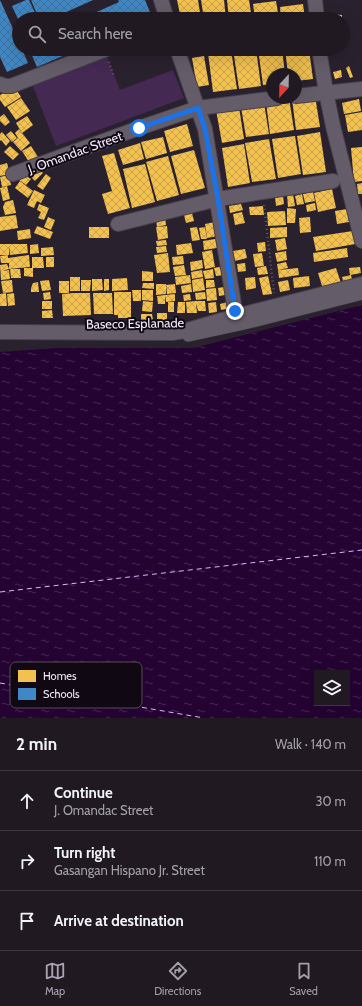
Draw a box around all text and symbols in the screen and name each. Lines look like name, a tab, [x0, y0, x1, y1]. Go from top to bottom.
search box	[12, 12, 350, 56]
icon: search	[26, 23, 48, 45]
text: Search here	[58, 25, 133, 43]
north arrow	[266, 68, 302, 104]
route start	[130, 119, 148, 137]
street label: J. Omandac Street	[25, 127, 125, 177]
route end	[226, 302, 244, 320]
street label: Baseco Esplanade	[86, 314, 185, 332]
legend	[10, 662, 142, 708]
text: Homes	[43, 669, 77, 683]
map controls	[314, 670, 350, 706]
button: layers	[314, 670, 350, 706]
text: Schools	[43, 687, 80, 701]
text: 2 min	[16, 734, 57, 754]
text: Walk · 140 m	[275, 736, 346, 752]
text: Continue	[54, 784, 113, 802]
icon: ahead	[16, 790, 38, 812]
text: 30 m	[316, 793, 346, 809]
text: J. Omandac Street	[54, 802, 153, 818]
text: Turn right	[54, 844, 115, 862]
icon: right	[16, 850, 38, 872]
text: 110 m	[314, 853, 346, 869]
text: Gasangan Hispano Jr. Street	[54, 862, 205, 878]
icon: arrive	[16, 910, 38, 932]
text: Arrive at destination	[54, 912, 184, 930]
tab: Map	[44, 960, 66, 998]
tab: Directions	[154, 960, 201, 998]
tab: Saved	[289, 960, 318, 998]

